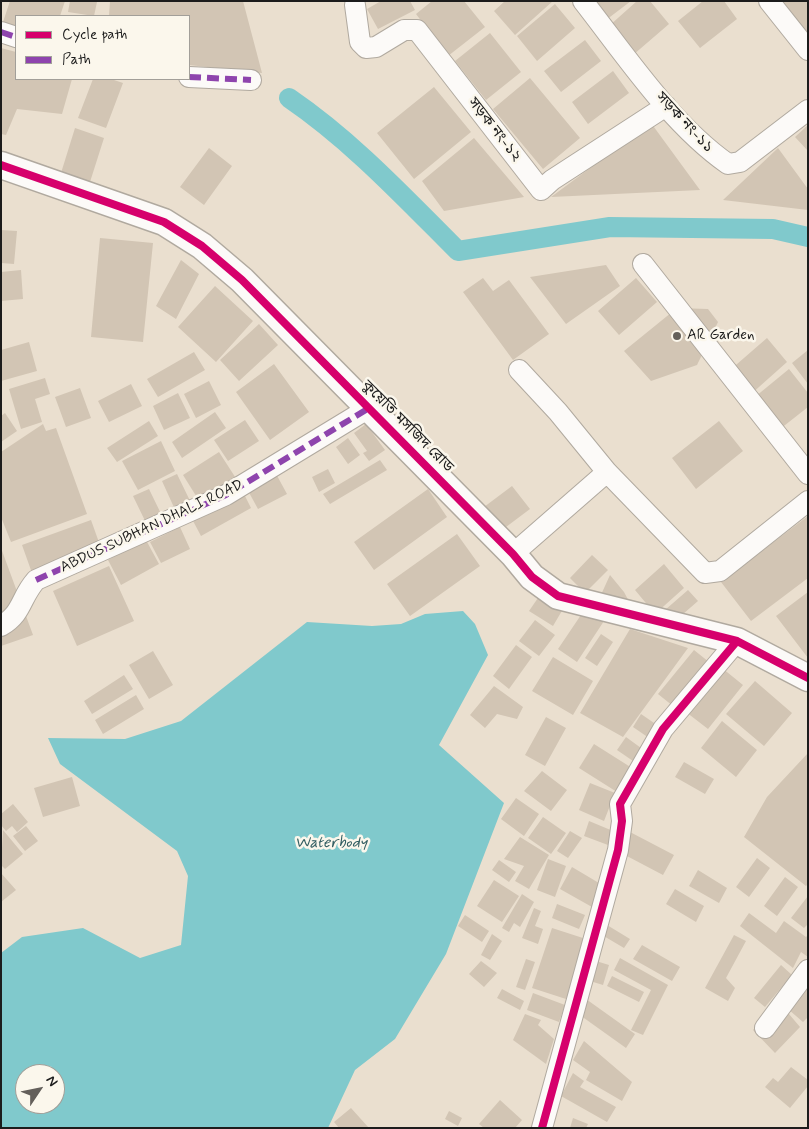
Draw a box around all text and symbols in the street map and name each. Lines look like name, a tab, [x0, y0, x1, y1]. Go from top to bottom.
legend	[15, 15, 190, 80]
text: Cycle path	[62, 25, 127, 45]
text: Path	[62, 50, 91, 70]
street label: সড়ক নং-১১	[651, 89, 717, 157]
street label: সড়ক নং-১২	[463, 94, 525, 166]
place label: AR Garden	[687, 327, 755, 345]
marker: AR Garden	[671, 330, 683, 342]
street label: কুয়েতি মসজিদ রোড	[357, 377, 457, 477]
street label: ABDUS SUBHAN DHALI ROAD	[58, 477, 246, 577]
water label: Waterbody	[295, 834, 367, 854]
north arrow	[15, 1064, 65, 1114]
text: N	[42, 1072, 62, 1090]

